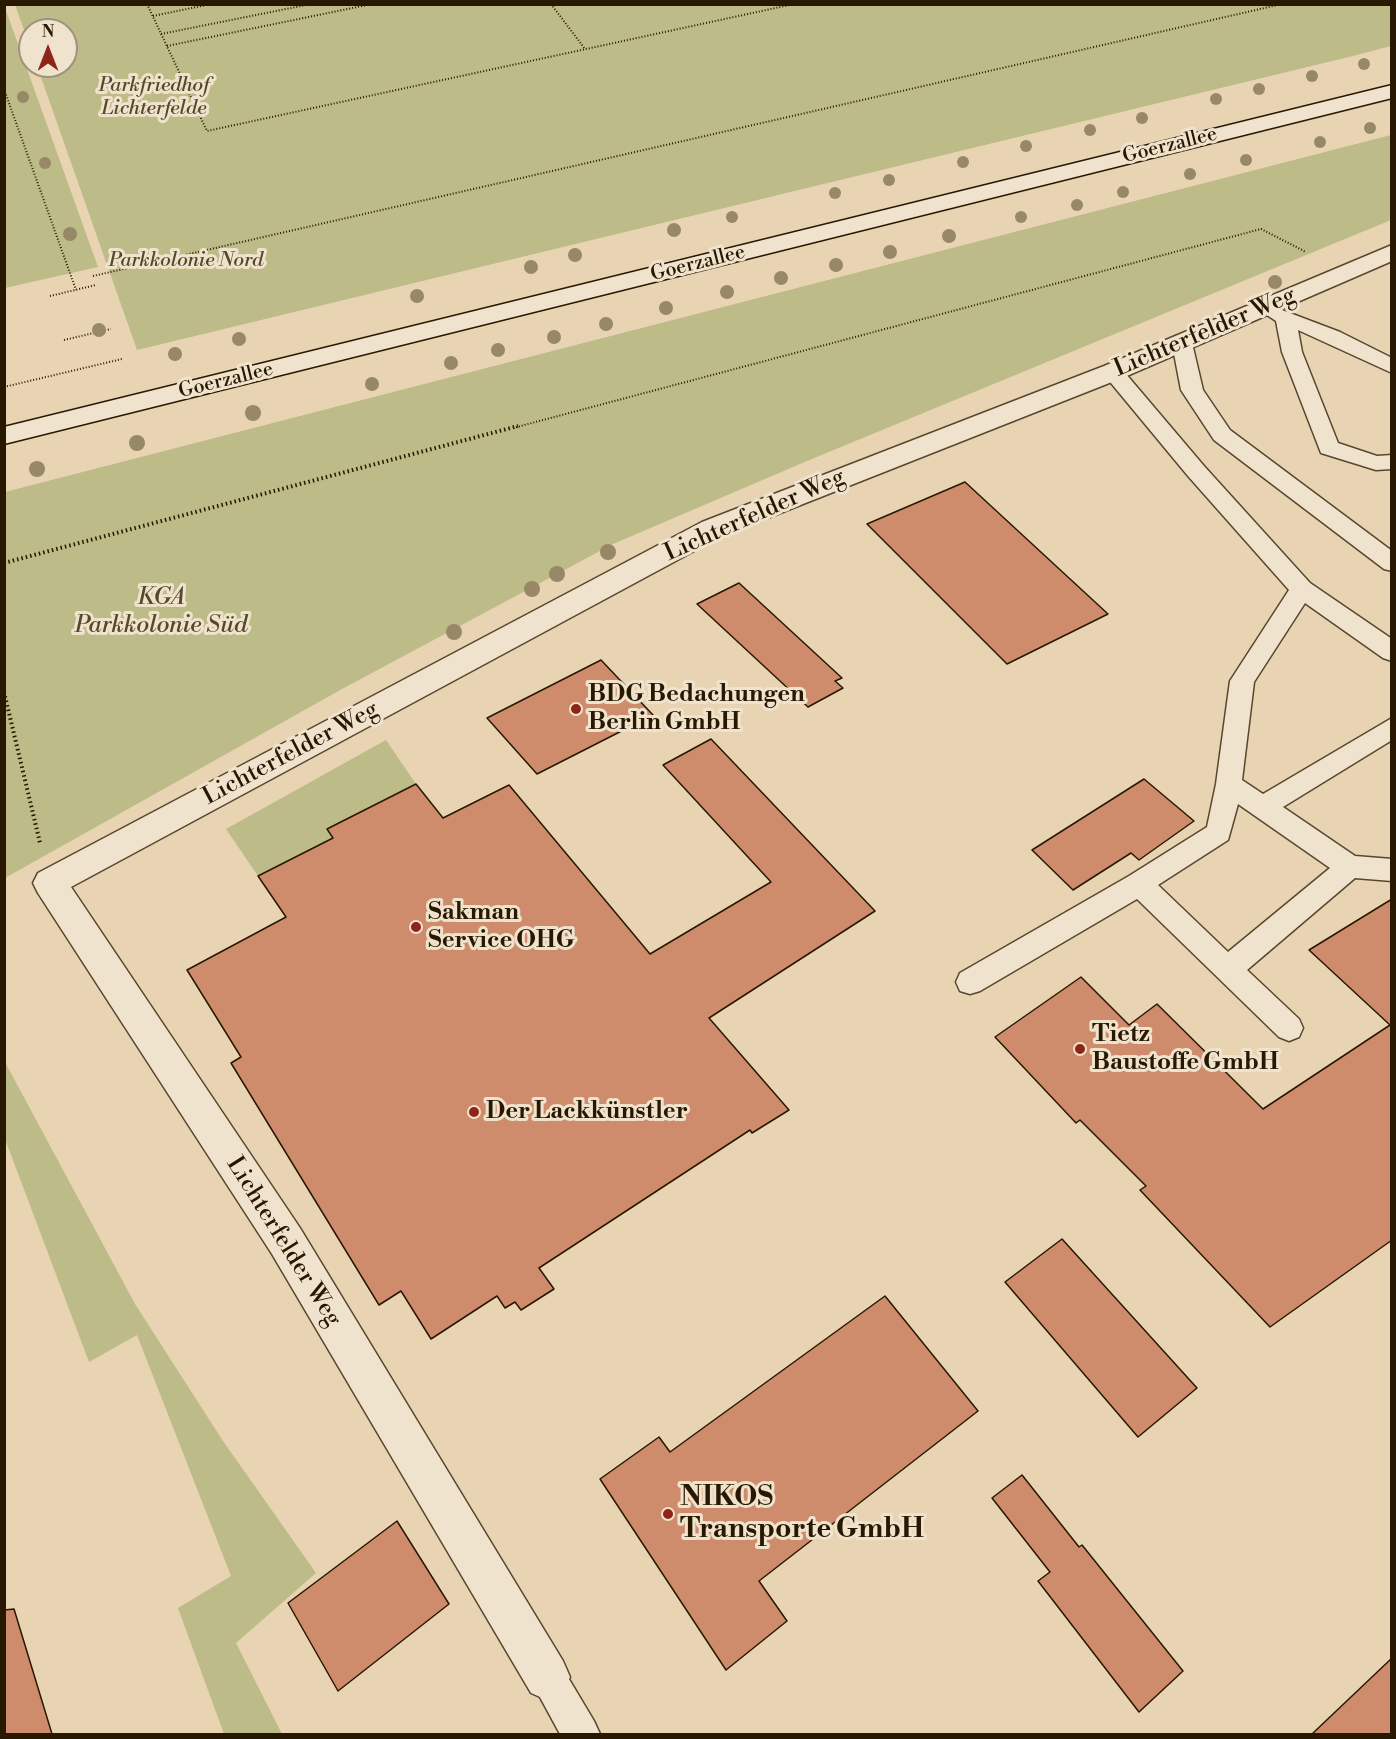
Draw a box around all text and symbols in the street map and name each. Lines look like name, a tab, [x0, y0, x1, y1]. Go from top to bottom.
north arrow	[18, 18, 78, 78]
text: N	[42, 22, 54, 42]
park label: Parkfriedhof Lichterfelde	[99, 74, 209, 121]
street label: Goerzallee	[1120, 123, 1220, 169]
street label: Goerzallee	[648, 241, 748, 287]
park label: Parkkolonie Nord	[109, 249, 263, 273]
street label: Lichterfelder Weg	[1110, 282, 1300, 384]
street label: Goerzallee	[176, 358, 276, 404]
street label: Lichterfelder Weg	[660, 463, 850, 569]
park label: KGA Parkkolonie Süd	[75, 584, 247, 640]
place label: BDG Bedachungen Berlin GmbH	[588, 681, 805, 737]
street label: Lichterfelder Weg	[198, 696, 384, 812]
marker: BDG Bedachungen Berlin GmbH	[569, 702, 583, 716]
place label: Sakman Service OHG	[428, 899, 575, 955]
marker: Sakman Service OHG	[409, 920, 423, 934]
place label: Tietz Baustoffe GmbH	[1092, 1021, 1279, 1077]
marker: Tietz Baustoffe GmbH	[1073, 1042, 1087, 1056]
place label: Der Lackkünstler	[486, 1098, 688, 1126]
marker: Der Lackkünstler	[467, 1105, 481, 1119]
street label: Lichterfelder Weg	[219, 1152, 347, 1332]
place label: NIKOS Transporte GmbH	[680, 1481, 924, 1547]
marker: NIKOS Transporte GmbH	[661, 1507, 675, 1521]

